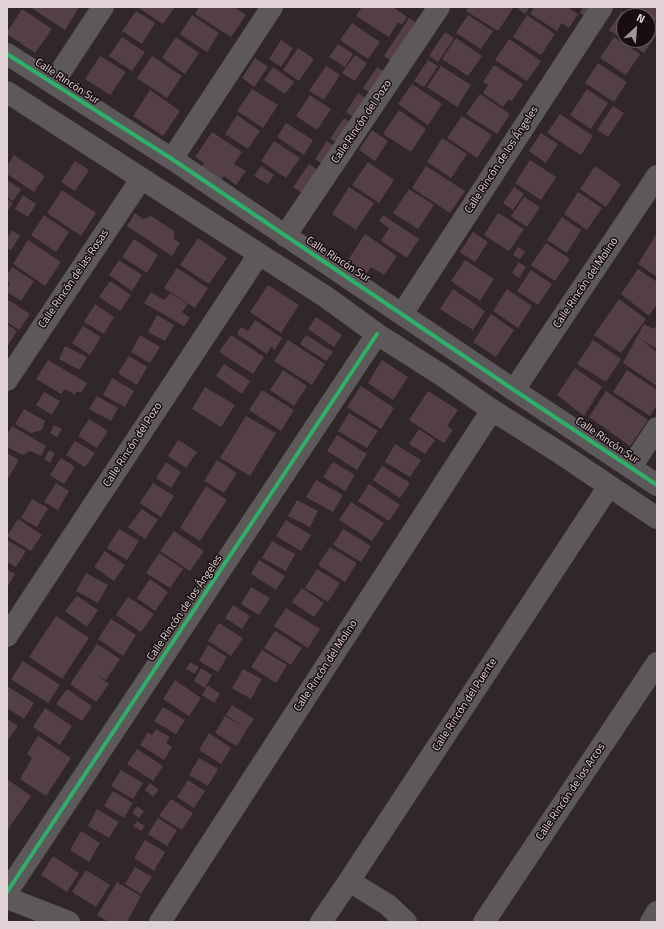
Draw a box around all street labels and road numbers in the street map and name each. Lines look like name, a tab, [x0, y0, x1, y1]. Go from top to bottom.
street label: Calle Rincón Sur	[32, 56, 102, 108]
street label: Calle Rincón del Pozo	[329, 78, 395, 166]
street label: Calle Rincón de los Ángeles	[462, 104, 542, 216]
street label: Calle Rincón de las Rosas	[36, 227, 112, 331]
street label: Calle Rincón Sur	[303, 234, 373, 286]
street label: Calle Rincón del Molino	[551, 235, 621, 331]
street label: Calle Rincón del Pozo	[101, 400, 165, 490]
street label: Calle Rincón Sur	[573, 415, 641, 467]
street label: Calle Rincón de los Ángeles	[145, 552, 225, 664]
street label: Calle Rincón del Molino	[291, 618, 361, 714]
street label: Calle Rincón del Puente	[430, 656, 500, 754]
street label: Calle Rincón de los Arcos	[534, 741, 608, 843]

